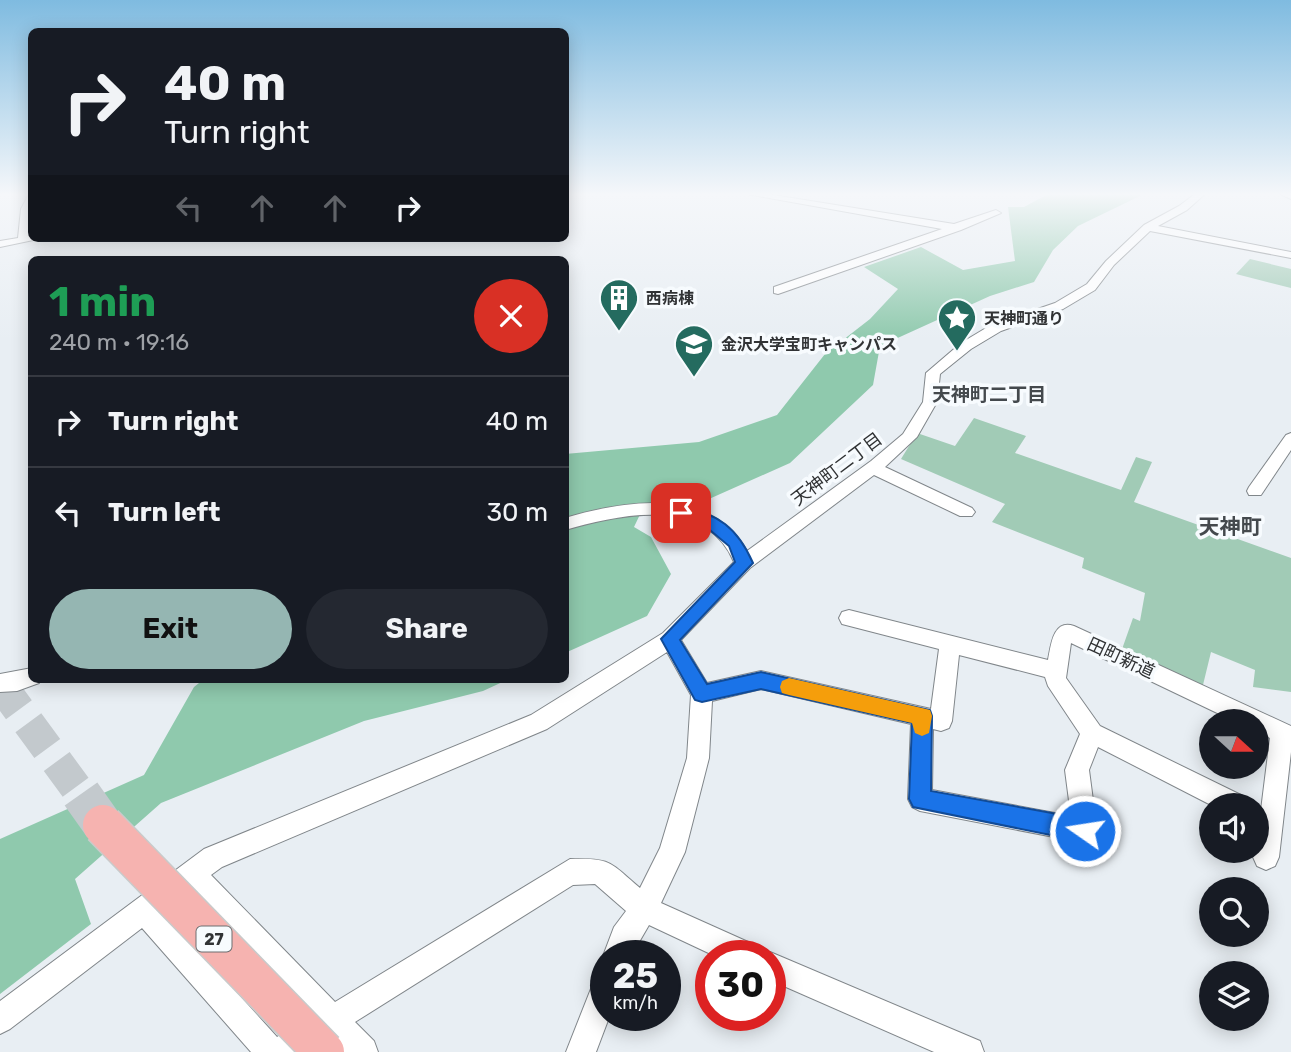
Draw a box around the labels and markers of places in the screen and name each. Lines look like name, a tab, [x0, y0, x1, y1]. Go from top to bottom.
building icon: 西病棟	[598, 277, 640, 332]
place label: 西病棟	[646, 289, 694, 308]
place icon: 天神町通り	[936, 297, 978, 352]
place label: 天神町通り	[984, 309, 1064, 328]
school or university icon: 金沢大学宝町キャンパス	[673, 323, 715, 378]
place label: 金沢大学宝町キャンパス	[721, 335, 897, 354]
pin	[651, 483, 711, 543]

